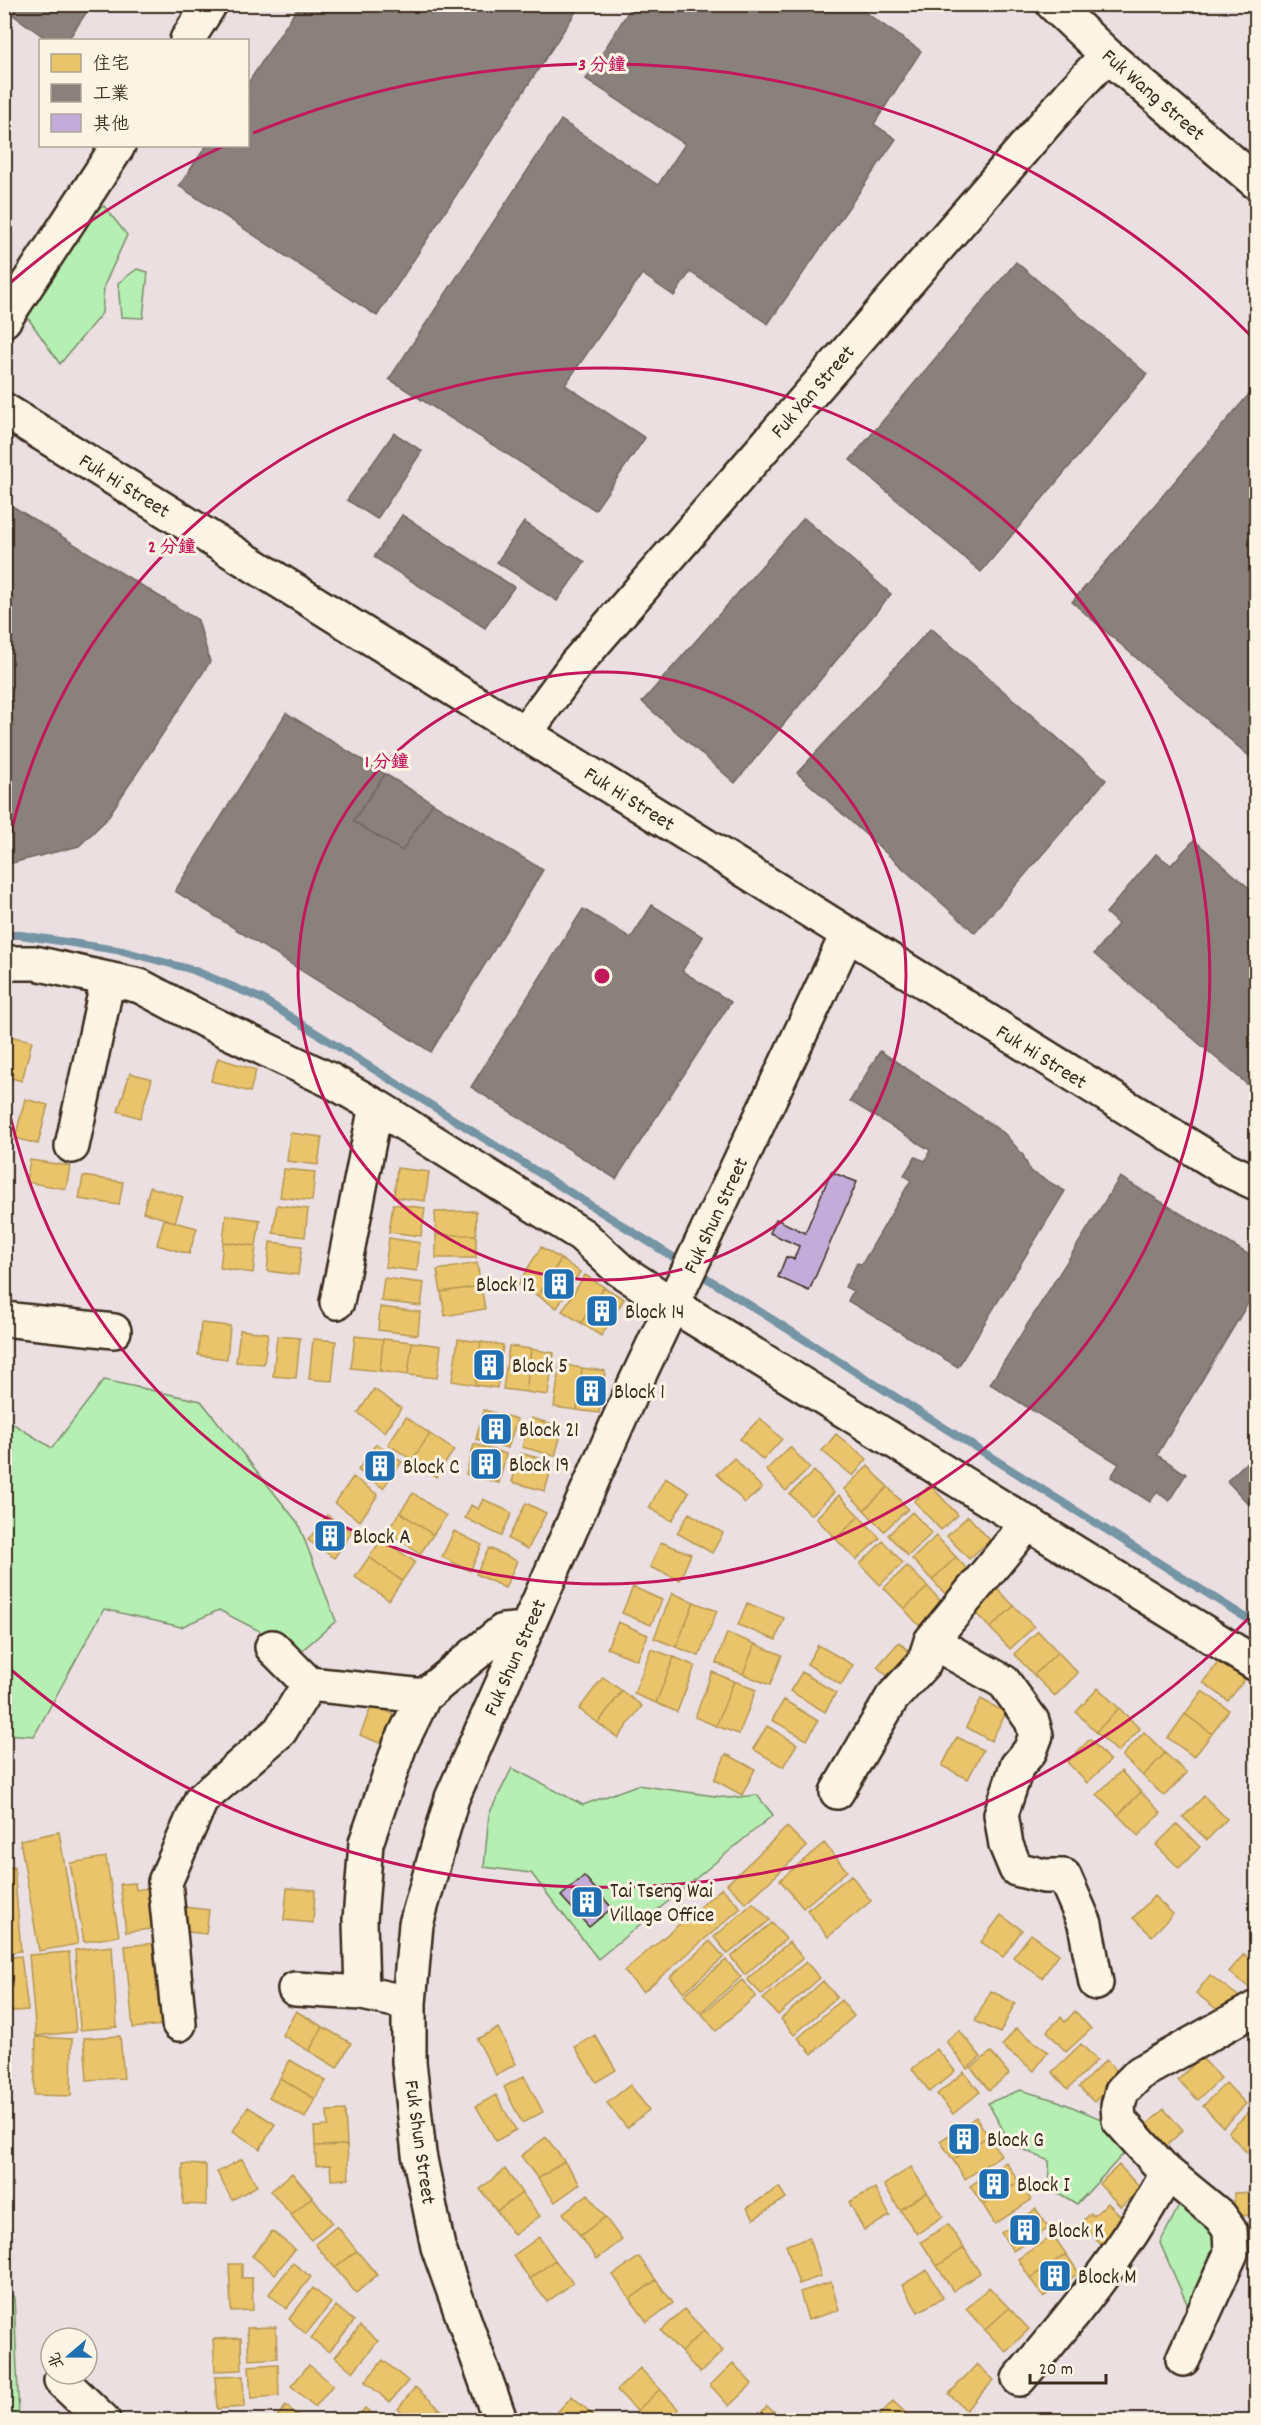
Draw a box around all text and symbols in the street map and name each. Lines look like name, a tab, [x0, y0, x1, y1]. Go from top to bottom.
legend	[39, 39, 249, 147]
street label: Fuk Wang Street	[1094, 43, 1211, 150]
text: 住宅	[93, 53, 129, 78]
text: 3 分鐘	[578, 54, 626, 79]
text: 工業	[93, 83, 129, 108]
text: 其他	[93, 113, 129, 138]
street label: Fuk Yan Street	[765, 340, 863, 446]
street label: Fuk Hi Street	[72, 448, 175, 527]
text: 2 分鐘	[148, 536, 196, 561]
text: 1 分鐘	[365, 751, 409, 776]
street label: Fuk Hi Street	[577, 761, 680, 840]
centre of rings	[592, 966, 612, 986]
street label: Fuk Hi Street	[989, 1019, 1092, 1098]
street label: Fuk Shun Street	[678, 1153, 758, 1279]
building icon: Block 12	[541, 1266, 577, 1302]
place label: Block 12	[476, 1272, 536, 1302]
building icon: Block 14	[584, 1293, 620, 1329]
place label: Block 14	[625, 1299, 684, 1329]
building icon: Block 5	[471, 1347, 507, 1383]
place label: Block 5	[512, 1353, 568, 1383]
building icon: Block 1	[573, 1373, 609, 1409]
place label: Block 1	[614, 1379, 665, 1409]
building icon: Block 21	[478, 1411, 514, 1447]
place label: Block 21	[519, 1417, 579, 1447]
building icon: Block 19	[468, 1446, 504, 1482]
building icon: Block C	[362, 1448, 398, 1484]
place label: Block 19	[509, 1452, 569, 1482]
place label: Block C	[403, 1454, 460, 1484]
building icon: Block A	[312, 1518, 348, 1554]
place label: Block A	[353, 1524, 411, 1554]
street label: Fuk Shun Street	[478, 1595, 556, 1722]
place label: Tai Tseng Wai Village Office	[610, 1878, 714, 1932]
building icon: Tai Tseng Wai Village Office	[569, 1884, 605, 1920]
street label: Fuk Shun Street	[394, 2078, 442, 2207]
building icon: Block G	[946, 2121, 982, 2157]
place label: Block G	[987, 2127, 1044, 2157]
building icon: Block I	[976, 2166, 1012, 2202]
place label: Block I	[1017, 2172, 1070, 2202]
building icon: Block K	[1007, 2212, 1043, 2248]
place label: Block K	[1048, 2218, 1104, 2248]
building icon: Block M	[1037, 2258, 1073, 2294]
place label: Block M	[1078, 2264, 1136, 2294]
north arrow	[39, 2326, 99, 2386]
scale bar	[1030, 2347, 1106, 2385]
text: 北	[44, 2349, 71, 2372]
text: 20 m	[1039, 2358, 1073, 2383]

